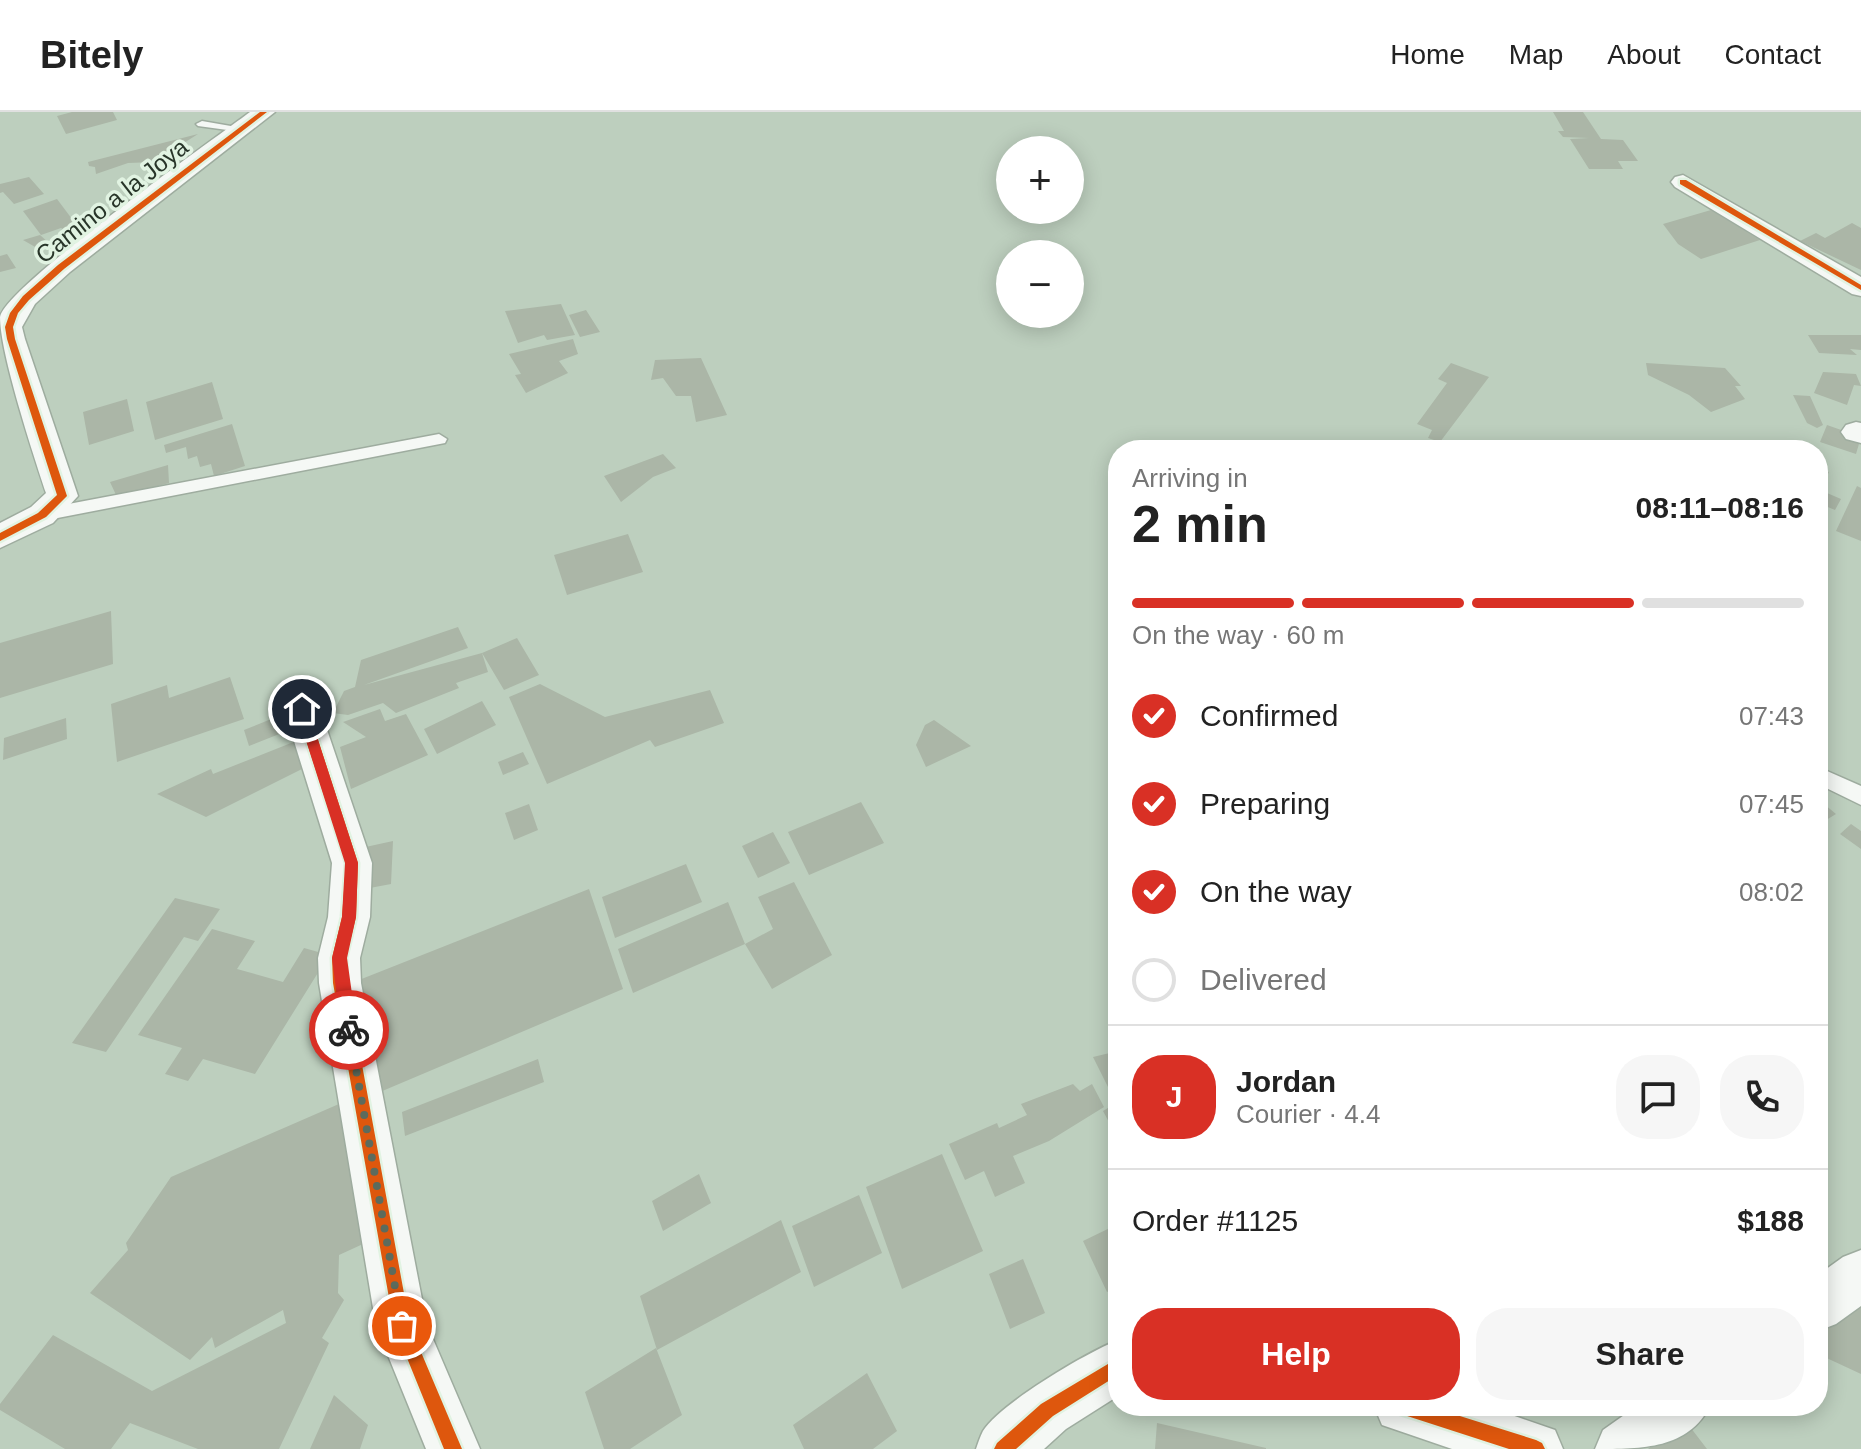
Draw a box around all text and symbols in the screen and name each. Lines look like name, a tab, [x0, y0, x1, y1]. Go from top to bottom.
text: Bitely	[40, 34, 143, 76]
text: Home	[1390, 39, 1465, 70]
text: Map	[1509, 39, 1563, 70]
text: About	[1607, 39, 1681, 70]
text: Contact	[1725, 39, 1821, 70]
street label: Camino a la Joya	[30, 132, 194, 268]
map controls	[996, 136, 1084, 328]
button: +	[996, 136, 1084, 224]
button: −	[996, 240, 1084, 328]
text: Arriving in	[1132, 463, 1248, 493]
text: 08:11–08:16	[1636, 491, 1804, 524]
text: 2 min	[1132, 495, 1268, 553]
text: On the way · 60 m	[1132, 620, 1344, 650]
pin	[268, 675, 336, 743]
icon: home	[280, 687, 324, 731]
icon: check	[1132, 694, 1176, 738]
text: Confirmed	[1200, 699, 1338, 732]
text: 07:43	[1739, 701, 1804, 731]
icon: check	[1132, 782, 1176, 826]
text: Preparing	[1200, 787, 1330, 820]
text: 07:45	[1739, 789, 1804, 819]
icon: check	[1132, 870, 1176, 914]
text: On the way	[1200, 875, 1352, 908]
text: 08:02	[1739, 877, 1804, 907]
text: Delivered	[1200, 963, 1327, 996]
courier	[309, 990, 389, 1070]
icon: bike	[327, 1008, 371, 1052]
button: chat	[1616, 1055, 1700, 1139]
button: phone	[1720, 1055, 1804, 1139]
text: Jordan	[1236, 1065, 1336, 1098]
text: J	[1166, 1080, 1182, 1113]
text: Courier · 4.4	[1236, 1099, 1381, 1129]
text: Order #1125	[1132, 1204, 1298, 1237]
text: $188	[1737, 1204, 1804, 1237]
pin	[368, 1292, 436, 1360]
icon: bag	[380, 1304, 424, 1348]
button: Help	[1132, 1308, 1460, 1400]
button: Share	[1476, 1308, 1804, 1400]

